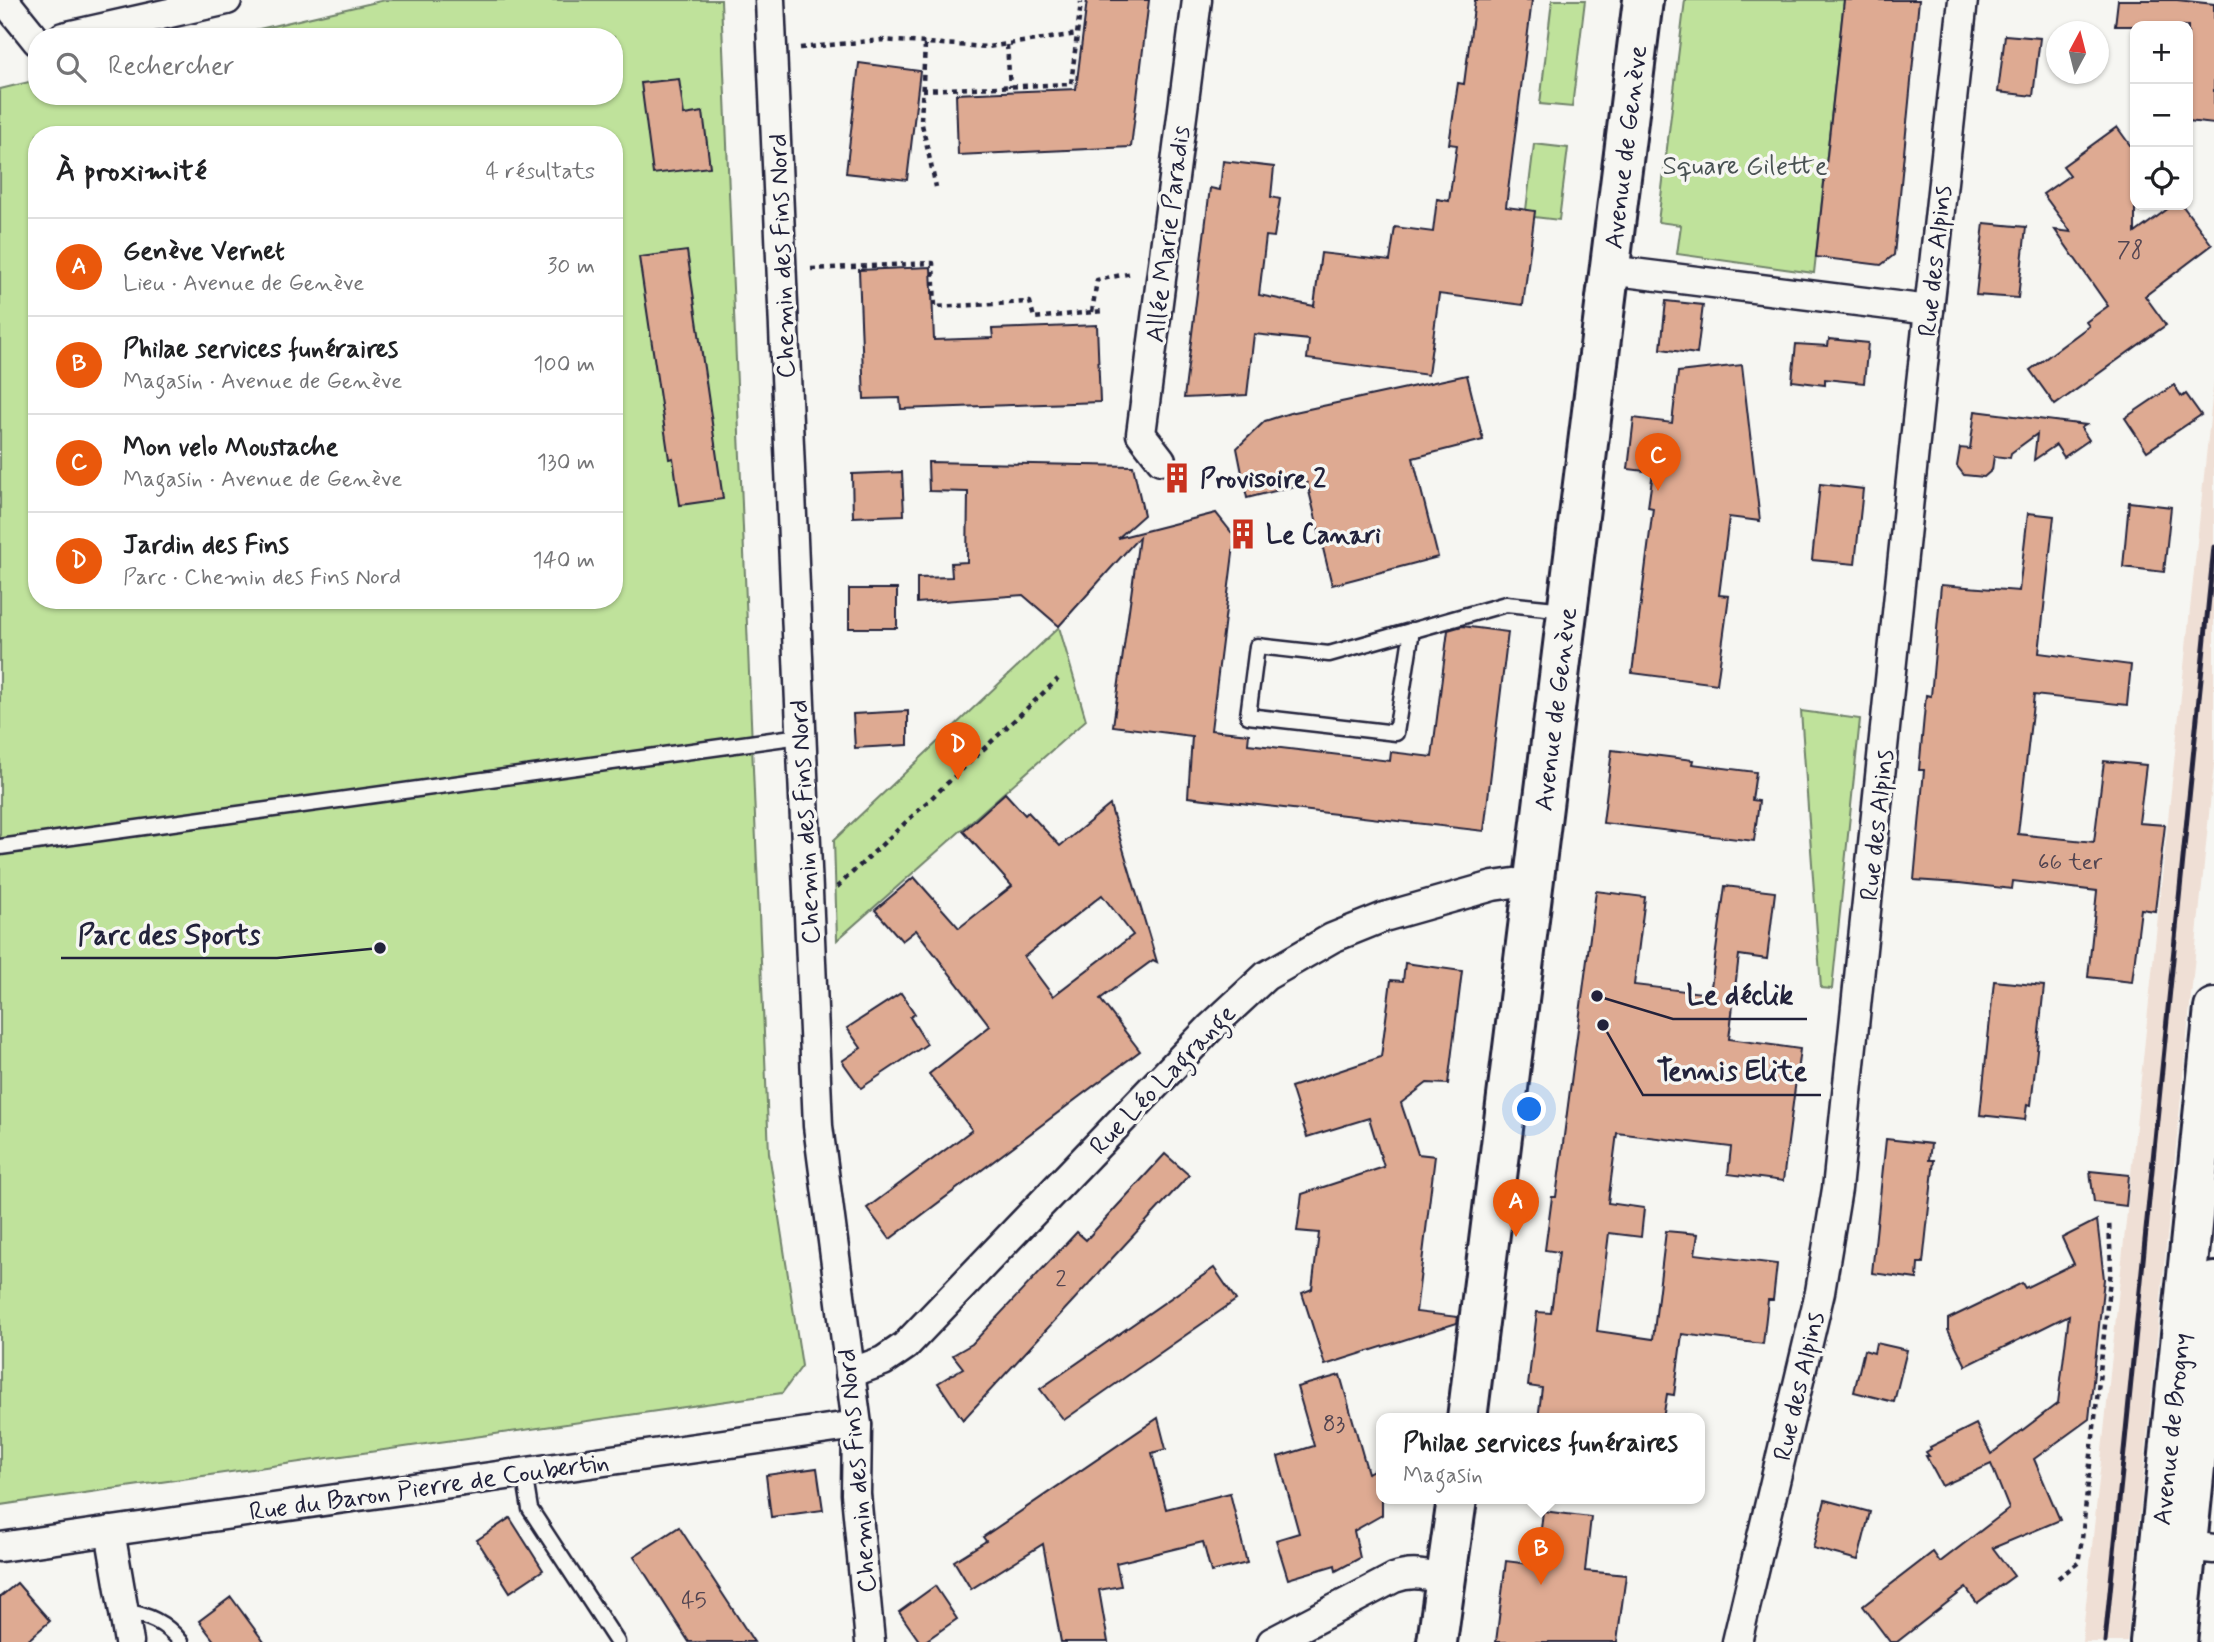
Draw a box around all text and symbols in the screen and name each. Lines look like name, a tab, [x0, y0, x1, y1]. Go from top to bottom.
north arrow	[2046, 21, 2109, 84]
map controls	[2130, 21, 2193, 210]
button: +	[2130, 21, 2193, 84]
search box	[28, 28, 623, 105]
street label: Avenue de Genève	[1598, 43, 1656, 251]
icon: search	[52, 48, 90, 86]
text: Rechercher	[108, 50, 234, 84]
button: −	[2130, 84, 2193, 147]
street label: Allée Marie Paradis	[1139, 124, 1199, 344]
street label: Chemin des Fins Nord	[762, 133, 804, 379]
button: locate	[2130, 147, 2193, 210]
park label: Square Gilette	[1663, 150, 1828, 184]
text: À proximité	[56, 152, 207, 191]
text: 4 résultats	[485, 157, 595, 187]
street label: Rue des Alpins	[1911, 184, 1961, 339]
text: Genève Vernet	[123, 235, 285, 269]
house number: 78	[2117, 236, 2143, 266]
text: A	[71, 252, 87, 282]
text: 30 m	[547, 252, 595, 282]
text: Lieu · Avenue de Genève	[123, 269, 364, 299]
text: Philae services funéraires	[123, 333, 398, 367]
text: B	[72, 350, 86, 380]
text: 100 m	[533, 350, 595, 380]
text: Magasin · Avenue de Genève	[123, 367, 402, 397]
text: Mon velo Moustache	[123, 431, 338, 465]
pin: C	[1635, 433, 1681, 491]
text: C	[71, 448, 87, 478]
text: 130 m	[537, 448, 595, 478]
building icon: Provisoire 2	[1160, 461, 1194, 495]
place label: Provisoire 2	[1200, 463, 1326, 497]
text: Magasin · Avenue de Genève	[123, 465, 402, 495]
building icon: Le Canari	[1226, 517, 1260, 551]
place label: Le Canari	[1266, 519, 1381, 553]
text: Jardin des Fins	[123, 529, 289, 563]
text: D	[71, 546, 87, 576]
text: 140 m	[532, 546, 595, 576]
text: Parc · Chemin des Fins Nord	[123, 563, 401, 593]
street label: Avenue de Genève	[1528, 605, 1586, 813]
street label: Chemin des Fins Nord	[783, 699, 829, 945]
pin: D	[935, 722, 981, 780]
street label: Rue des Alpins	[1853, 748, 1903, 903]
house number: 66 ter	[2038, 848, 2103, 878]
callout: Parc des Sports	[61, 909, 277, 958]
text: Parc des Sports	[78, 918, 261, 955]
callout: Le déclik	[1673, 970, 1807, 1019]
text: Le déclik	[1686, 978, 1794, 1015]
street label: Rue Léo Lagrange	[1083, 998, 1246, 1165]
callout: Tennis Elite	[1643, 1046, 1821, 1095]
text: Tennis Elite	[1657, 1054, 1807, 1091]
your location	[1512, 1092, 1546, 1126]
pin: A	[1493, 1179, 1539, 1237]
house number: 2	[1055, 1265, 1067, 1295]
street label: Rue des Alpins	[1766, 1309, 1834, 1464]
street label: Avenue de Brogny	[2146, 1331, 2200, 1527]
street label: Chemin des Fins Nord	[830, 1347, 886, 1594]
house number: 83	[1323, 1410, 1346, 1440]
popup	[1376, 1413, 1705, 1504]
text: Philae services funéraires	[1403, 1427, 1678, 1461]
street label: Rue du Baron Pierre de Coubertin	[247, 1446, 611, 1530]
text: Magasin	[1403, 1461, 1483, 1491]
pin: B	[1518, 1527, 1564, 1585]
house number: 45	[681, 1586, 707, 1616]

